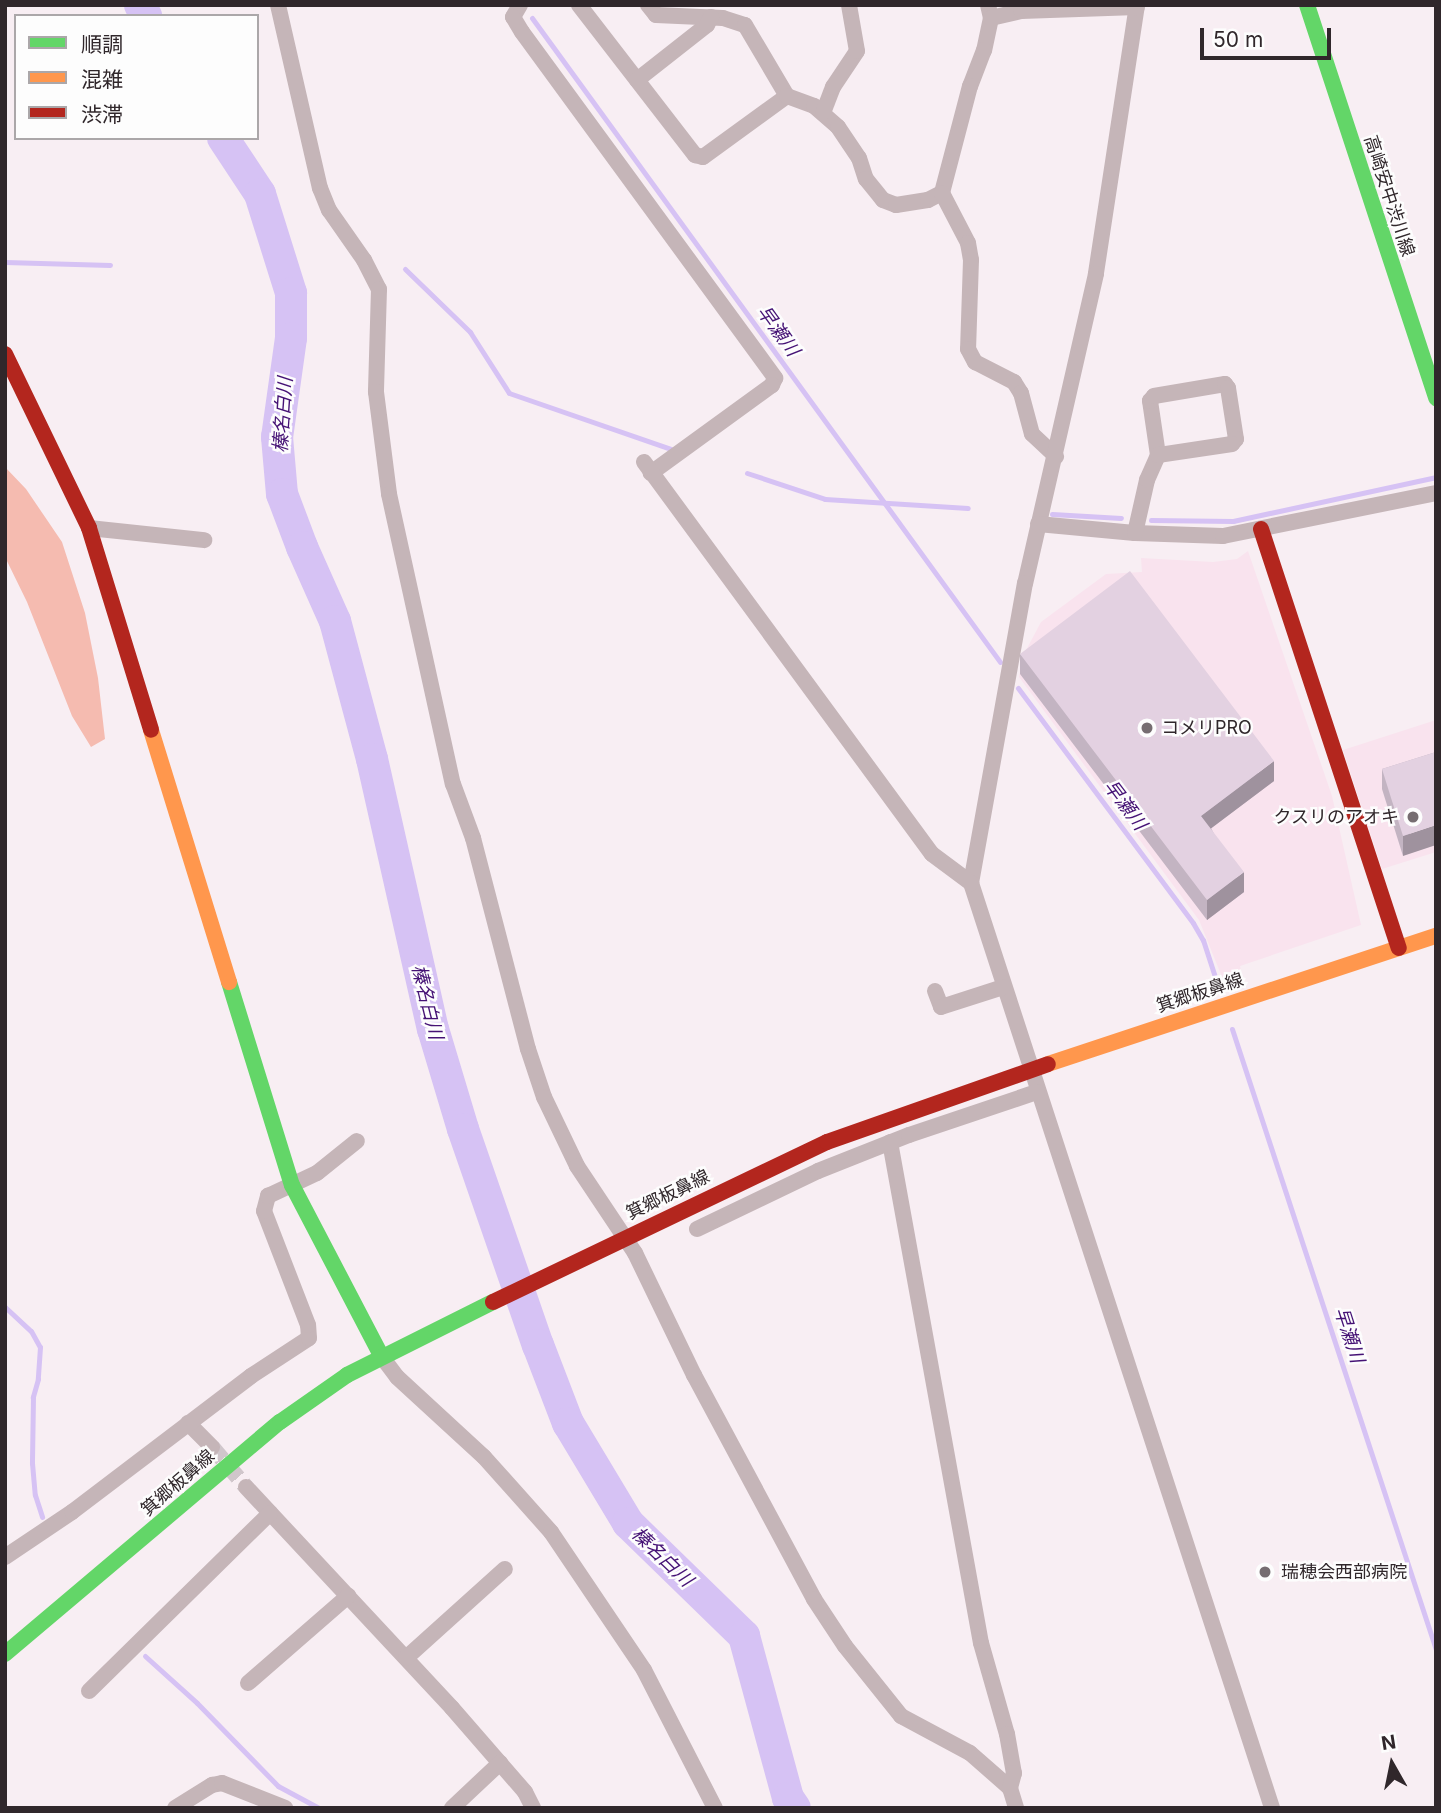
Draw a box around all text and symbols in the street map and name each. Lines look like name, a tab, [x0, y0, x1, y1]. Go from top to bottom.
legend	[14, 14, 259, 140]
scale bar	[1203, 14, 1334, 58]
text: 50 m	[1213, 27, 1263, 52]
text: 順調	[81, 32, 123, 57]
text: 混雑	[81, 67, 123, 92]
text: 渋滞	[81, 102, 123, 127]
street label: 高崎安中渋川線	[1359, 133, 1419, 259]
water label: 早瀬川	[752, 301, 804, 361]
water label: 榛名白川	[269, 376, 297, 454]
place label: コメリPRO	[1161, 717, 1252, 739]
marker: コメリPRO	[1139, 720, 1155, 736]
water label: 早瀬川	[1099, 775, 1151, 835]
place label: クスリのアオキ	[1273, 806, 1399, 828]
marker: クスリのアオキ	[1405, 809, 1421, 825]
water label: 榛名白川	[407, 962, 447, 1042]
street label: 箕郷板鼻線	[1154, 969, 1246, 1017]
street label: 箕郷板鼻線	[623, 1166, 713, 1224]
water label: 早瀬川	[1329, 1304, 1369, 1366]
street label: 箕郷板鼻線	[137, 1445, 219, 1521]
water label: 榛名白川	[627, 1522, 697, 1592]
place label: 瑞穂会西部病院	[1281, 1561, 1407, 1583]
marker: 瑞穂会西部病院	[1255, 1562, 1275, 1582]
north arrow	[1357, 1729, 1427, 1799]
text: N	[1380, 1730, 1398, 1755]

